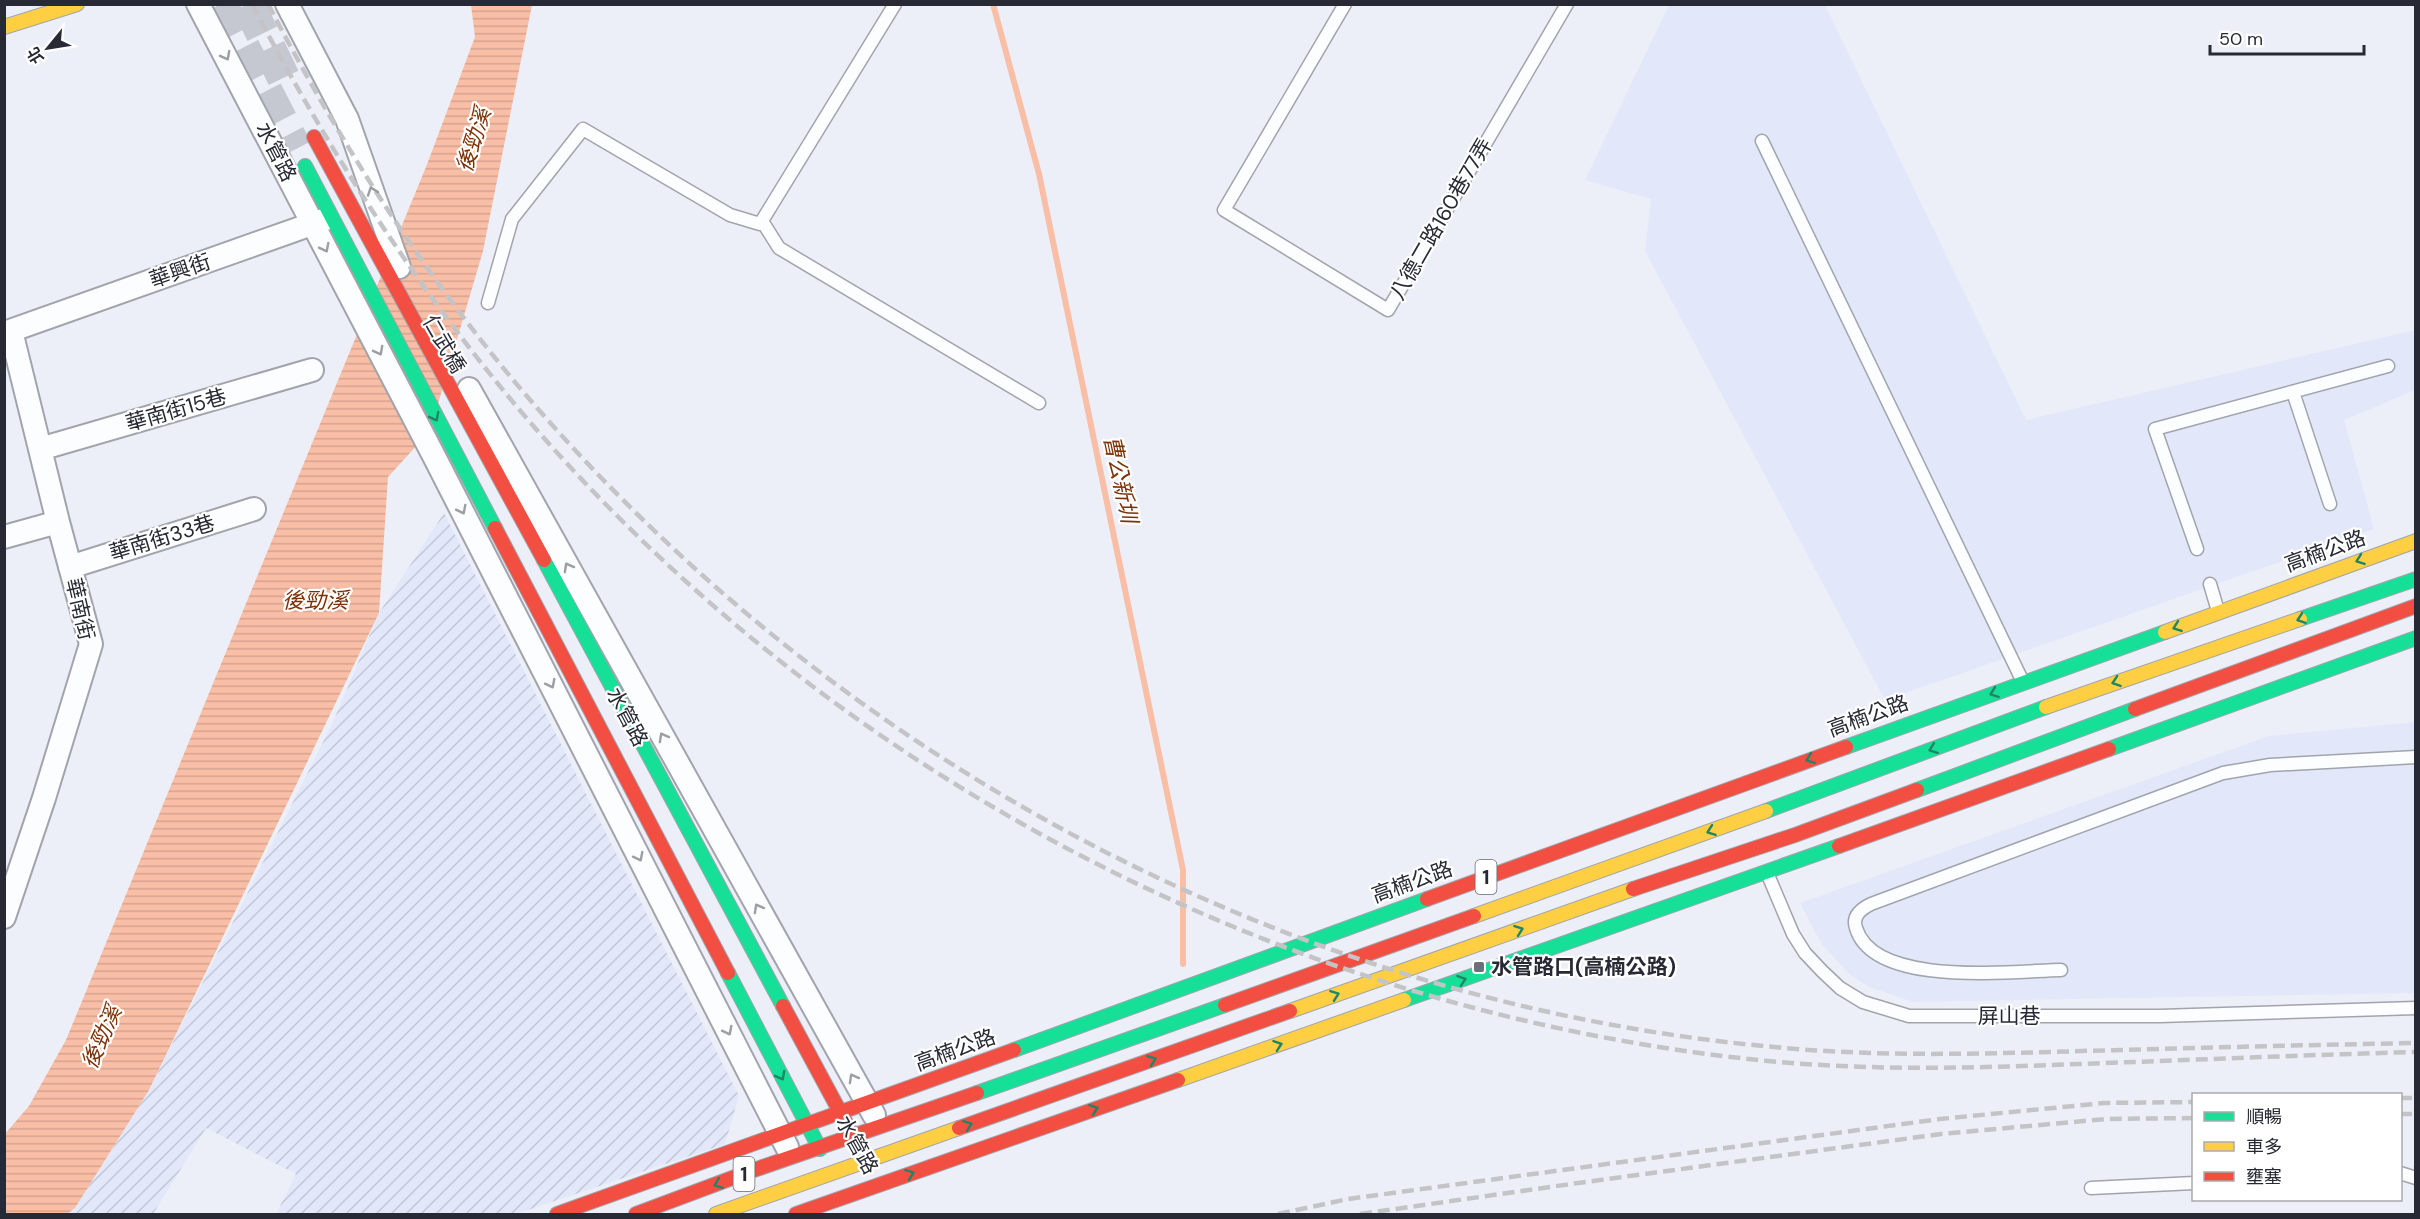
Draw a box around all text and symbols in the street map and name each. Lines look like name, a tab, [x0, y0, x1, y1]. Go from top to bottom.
north arrow	[18, 18, 78, 78]
scale bar	[2210, 18, 2364, 56]
text: 50 m	[2219, 27, 2263, 51]
text: 北	[22, 43, 49, 67]
one-way arrow	[219, 50, 230, 60]
water label: 後勁溪	[449, 101, 498, 176]
street label: 水管路	[249, 118, 303, 186]
street label: 八德二路160巷77弄	[1383, 133, 1499, 305]
one-way arrow	[367, 186, 380, 197]
one-way arrow	[318, 242, 329, 252]
street label: 華興街	[146, 248, 214, 294]
street label: 仁武橋	[416, 310, 472, 378]
one-way arrow	[372, 345, 383, 356]
street label: 華南街15巷	[122, 382, 230, 438]
one-way arrow	[428, 410, 440, 421]
water label: 曹公新圳	[1097, 433, 1144, 528]
one-way arrow	[455, 503, 466, 514]
street label: 華南街33巷	[106, 509, 218, 567]
street label: 高楠公路	[2281, 523, 2369, 579]
one-way arrow	[2356, 553, 2366, 566]
one-way arrow	[564, 563, 576, 573]
street label: 華南街	[59, 575, 101, 643]
water label: 後勁溪	[282, 586, 351, 615]
one-way arrow	[2296, 611, 2307, 624]
one-way arrow	[2172, 619, 2183, 632]
one-way arrow	[2111, 675, 2122, 688]
one-way arrow	[543, 677, 555, 688]
street label: 水管路	[600, 683, 654, 751]
one-way arrow	[1989, 686, 2000, 698]
street label: 高楠公路	[1824, 688, 1912, 744]
one-way arrow	[659, 733, 670, 743]
one-way arrow	[1928, 741, 1939, 754]
one-way arrow	[1805, 752, 1816, 765]
one-way arrow	[1706, 824, 1717, 837]
one-way arrow	[632, 851, 644, 862]
street label: 高楠公路	[1368, 854, 1456, 910]
road number: 1	[1476, 860, 1496, 894]
one-way arrow	[754, 904, 765, 914]
one-way arrow	[1513, 924, 1524, 937]
place label: 水管路口(高楠公路)	[1491, 953, 1676, 981]
marker: 水管路口(高楠公路)	[1472, 960, 1486, 974]
one-way arrow	[1456, 974, 1467, 987]
one-way arrow	[1330, 989, 1340, 1002]
water label: 後勁溪	[75, 998, 129, 1073]
street label: 屏山巷	[1978, 1002, 2041, 1030]
street label: 高楠公路	[911, 1022, 999, 1078]
one-way arrow	[721, 1025, 732, 1035]
one-way arrow	[1272, 1039, 1283, 1052]
one-way arrow	[1146, 1054, 1157, 1067]
one-way arrow	[774, 1070, 785, 1081]
one-way arrow	[848, 1074, 860, 1084]
legend	[2192, 1093, 2402, 1201]
one-way arrow	[1088, 1104, 1099, 1117]
text: 順暢	[2246, 1105, 2282, 1129]
street label: 水管路	[829, 1111, 885, 1179]
one-way arrow	[962, 1119, 973, 1132]
text: 車多	[2246, 1135, 2282, 1159]
road number: 1	[734, 1157, 754, 1191]
text: 壅塞	[2246, 1165, 2282, 1189]
one-way arrow	[904, 1169, 915, 1181]
one-way arrow	[714, 1176, 724, 1189]

